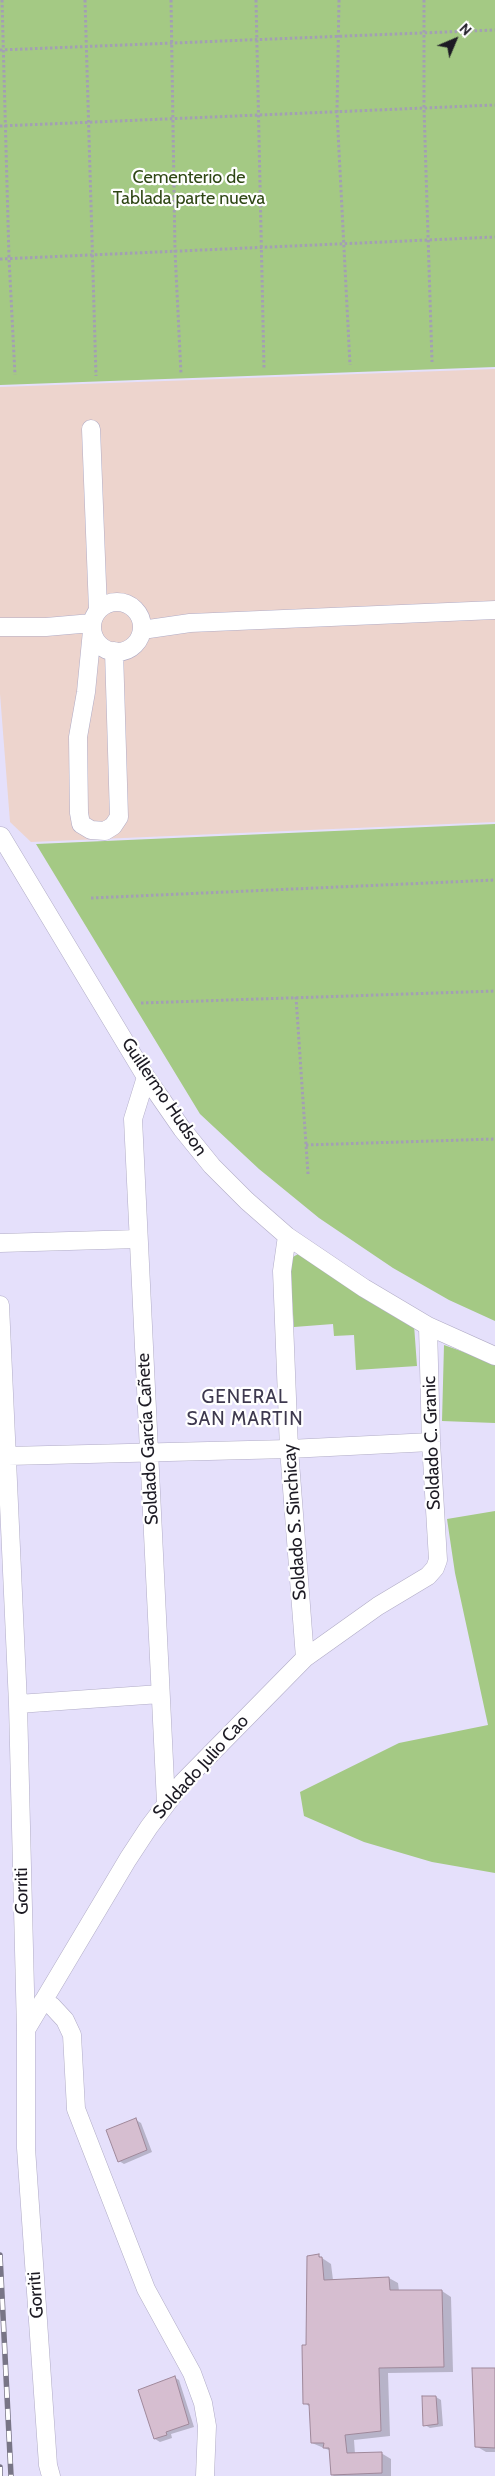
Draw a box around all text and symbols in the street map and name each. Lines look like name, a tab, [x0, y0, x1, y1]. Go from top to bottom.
north arrow	[430, 15, 480, 65]
text: N	[456, 20, 475, 39]
park label: Cementerio de Tablada parte nueva	[113, 167, 265, 210]
street label: Guillermo Hudson	[117, 1034, 211, 1160]
street label: Soldado García Cañete	[133, 1352, 163, 1526]
street label: Soldado C. Granic	[419, 1376, 445, 1510]
district label: GENERAL SAN MARTIN	[185, 1386, 305, 1430]
street label: Soldado S. Sinchicay	[279, 1443, 311, 1601]
street label: Soldado Julio Cao	[149, 1711, 253, 1823]
street label: Gorriti	[11, 1867, 33, 1915]
street label: Gorriti	[24, 2271, 48, 2319]

